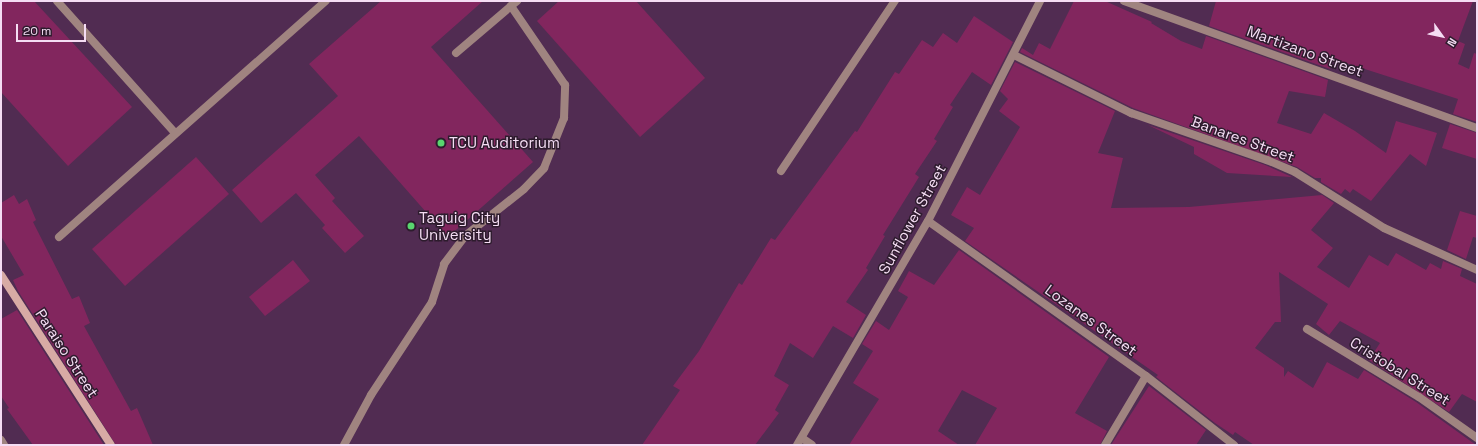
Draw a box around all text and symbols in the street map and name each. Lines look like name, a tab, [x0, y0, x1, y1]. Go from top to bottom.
scale bar	[18, 16, 88, 42]
north arrow	[1422, 16, 1462, 56]
street label: Martizano Street	[1244, 22, 1366, 80]
text: 20 m	[23, 23, 51, 39]
text: N	[1444, 36, 1460, 49]
street label: Banares Street	[1189, 112, 1297, 166]
place label: TCU Auditorium	[449, 134, 560, 152]
marker: TCU Auditorium	[436, 138, 446, 148]
street label: Sunflower Street	[874, 161, 950, 277]
place label: Taguig City University	[419, 208, 500, 243]
marker: Taguig City University	[406, 221, 416, 231]
street label: Lozanes Street	[1042, 281, 1140, 359]
street label: Paraiso Street	[32, 305, 102, 401]
street label: Cristobal Street	[1347, 333, 1453, 409]

